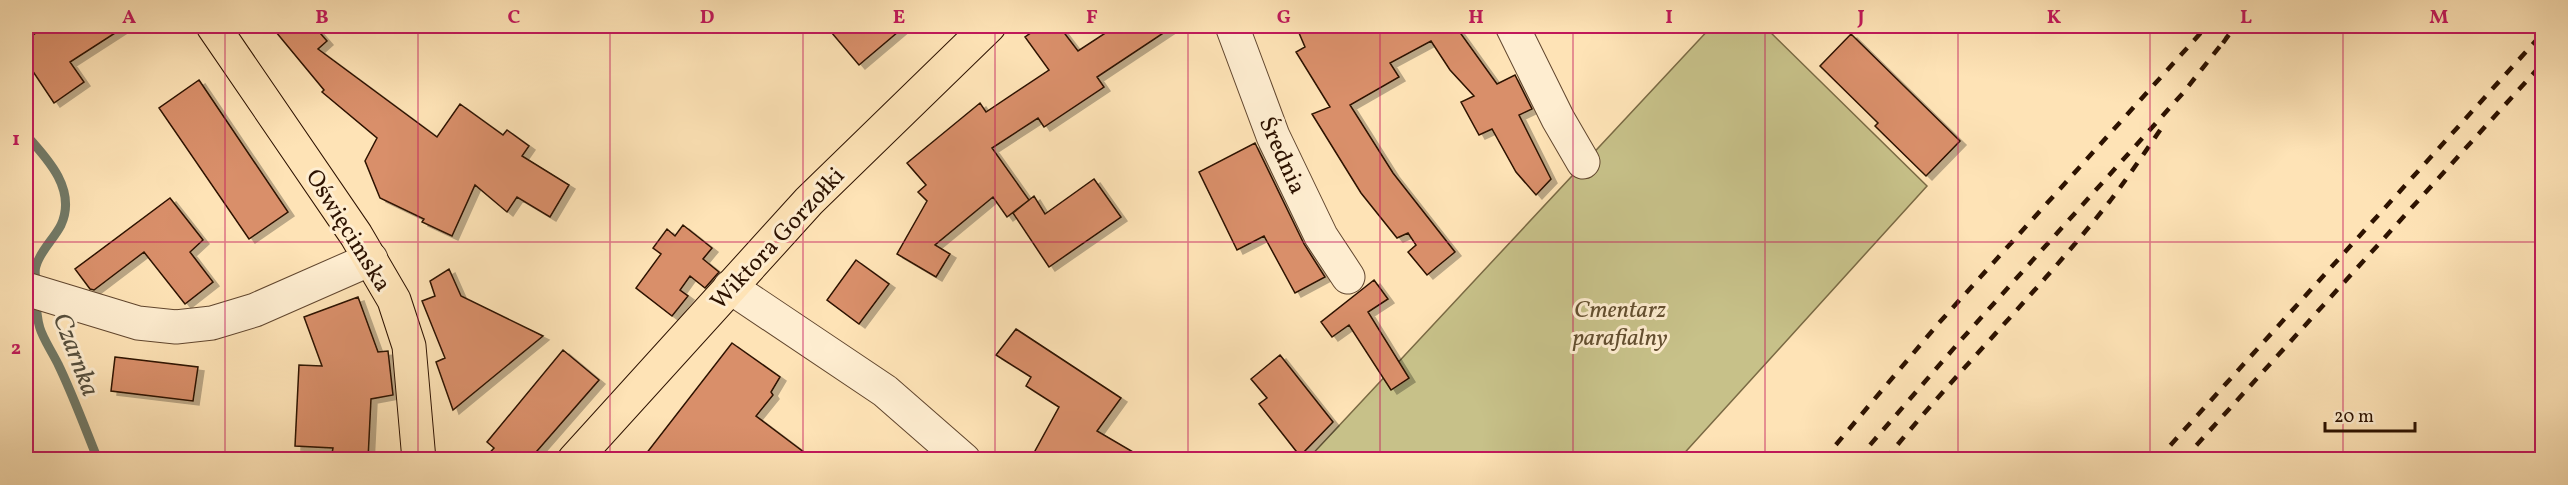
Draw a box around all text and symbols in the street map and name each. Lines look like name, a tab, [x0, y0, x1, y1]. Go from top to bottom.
text: A	[122, 4, 136, 32]
text: B	[315, 4, 329, 32]
text: C	[508, 4, 521, 32]
text: D	[700, 4, 714, 32]
text: E	[893, 4, 905, 32]
text: F	[1086, 4, 1098, 32]
text: G	[1277, 4, 1291, 32]
text: H	[1468, 4, 1484, 32]
text: I	[1665, 4, 1673, 32]
text: J	[1856, 4, 1865, 32]
text: K	[2047, 4, 2062, 32]
text: L	[2240, 4, 2252, 32]
text: M	[2429, 4, 2449, 32]
street label: Średnia	[1249, 112, 1313, 200]
text: 1	[12, 126, 20, 154]
street label: Wiktora Gorzołki	[703, 161, 854, 318]
street label: Oświęcimska	[296, 163, 399, 299]
park label: Cmentarz parafialny	[1572, 294, 1668, 356]
water label: Czarnka	[43, 308, 107, 402]
text: 2	[11, 335, 21, 363]
scale bar	[2325, 395, 2415, 433]
text: 20 m	[2334, 405, 2374, 430]

